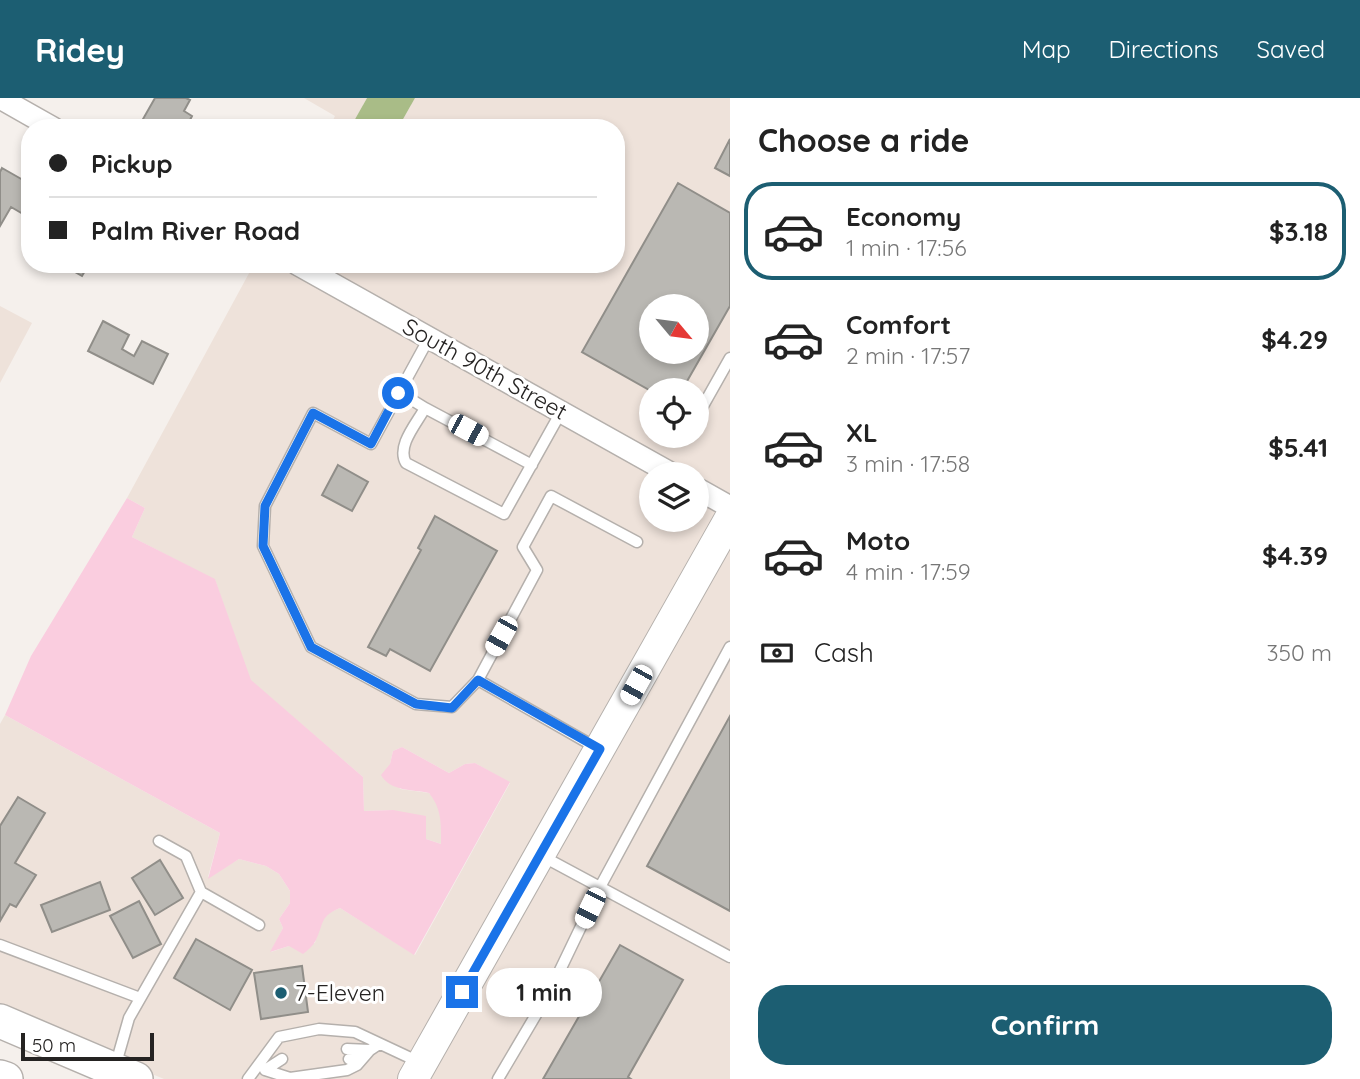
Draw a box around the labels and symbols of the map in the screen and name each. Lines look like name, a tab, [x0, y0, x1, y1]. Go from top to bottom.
north arrow	[639, 294, 709, 364]
street label: South 90th Street	[398, 311, 573, 426]
route start	[382, 377, 414, 409]
car	[445, 411, 492, 449]
car	[482, 613, 521, 659]
car	[617, 662, 656, 708]
car	[572, 885, 609, 931]
callout: 1 min	[486, 968, 602, 1016]
route end	[446, 976, 478, 1008]
place label: 7-Eleven	[295, 978, 385, 1007]
marker: 7-Eleven	[273, 985, 289, 1001]
scale bar	[21, 1030, 154, 1062]

